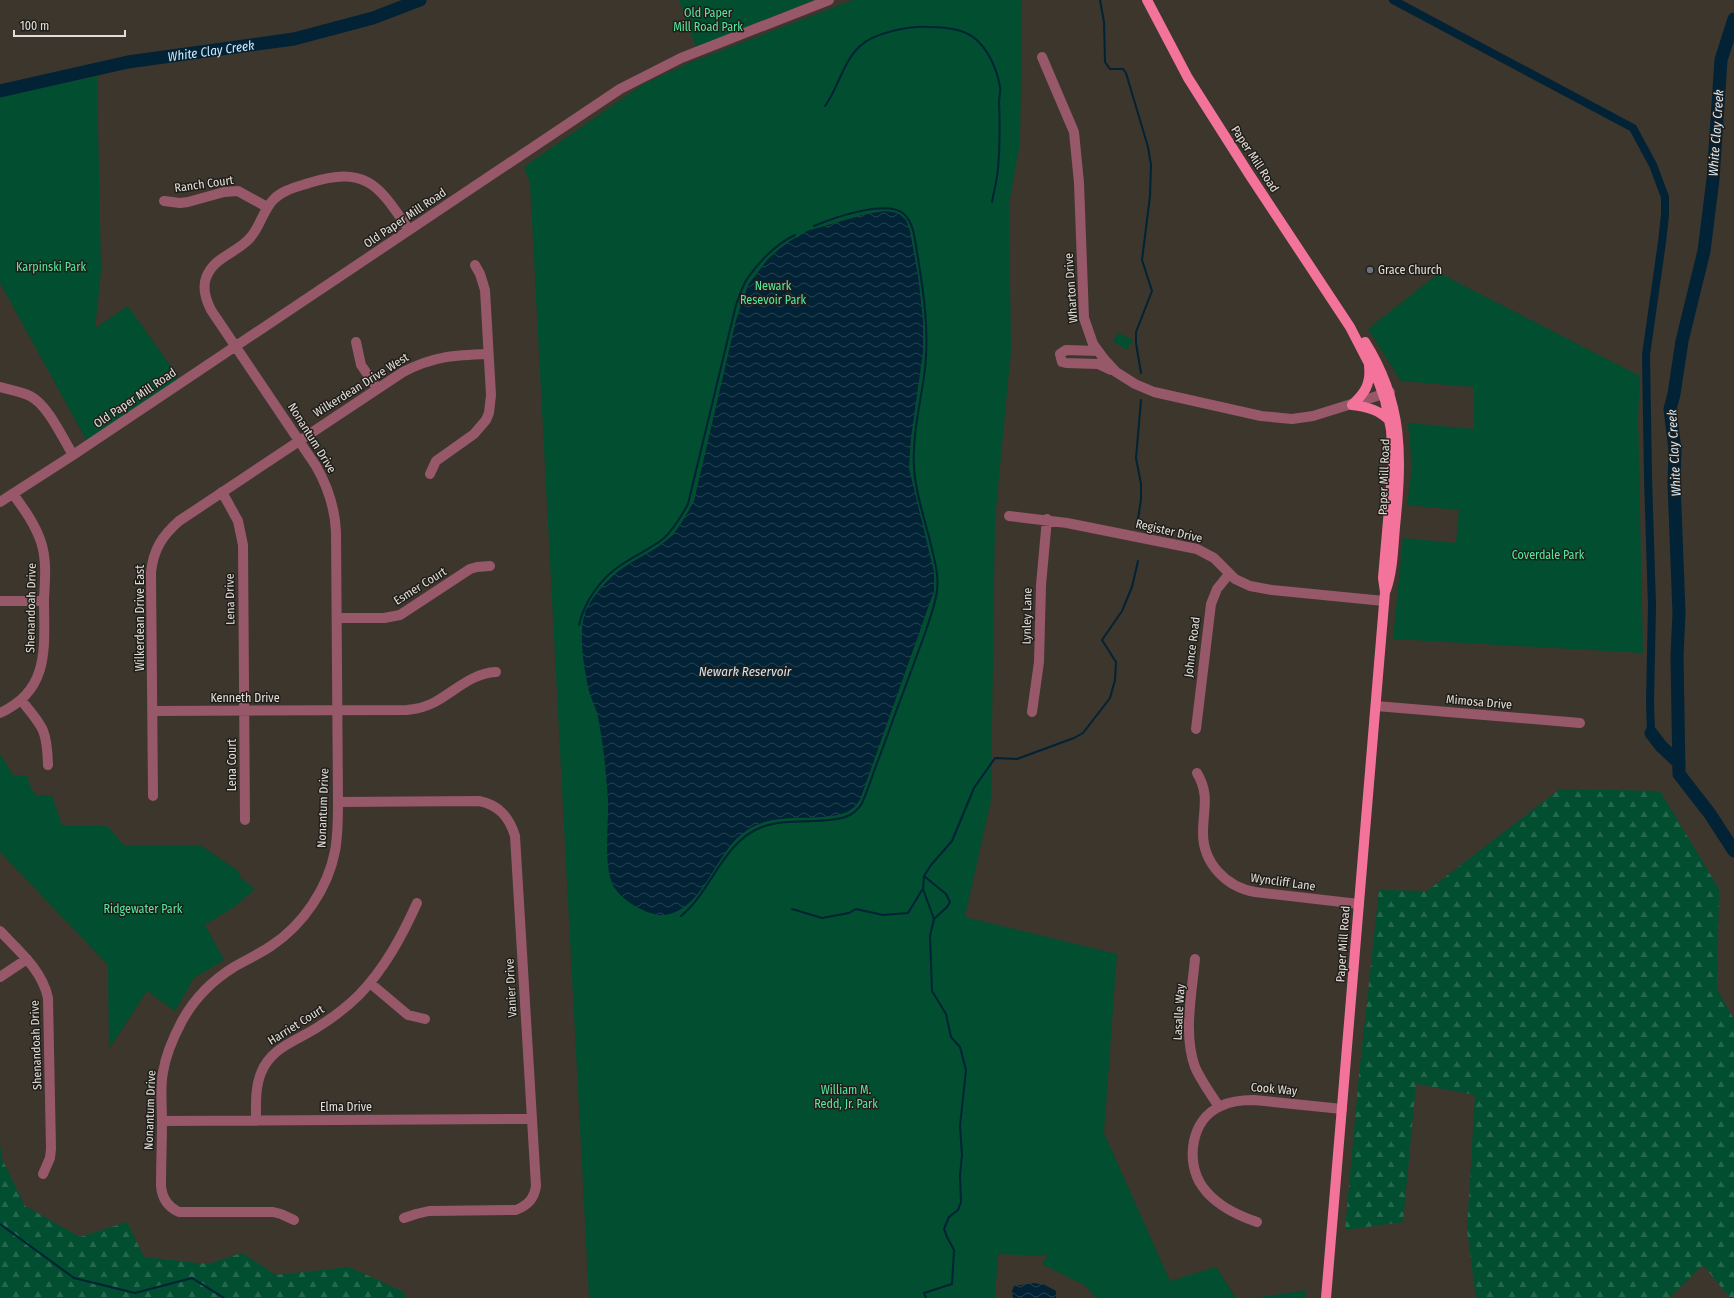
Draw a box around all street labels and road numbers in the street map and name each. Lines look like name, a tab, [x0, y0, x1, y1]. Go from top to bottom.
street label: Paper Mill Road	[1228, 123, 1282, 195]
street label: Ranch Court	[174, 173, 234, 195]
street label: Old Paper Mill Road	[361, 185, 449, 251]
street label: Wharton Drive	[1062, 253, 1080, 323]
street label: Wilkerdean Drive West	[311, 350, 411, 420]
street label: Old Paper Mill Road	[91, 365, 179, 431]
street label: Nonantum Drive	[285, 400, 339, 476]
street label: Paper Mill Road	[1376, 439, 1392, 515]
street label: Register Drive	[1134, 517, 1204, 546]
street label: Shenandoah Drive	[23, 563, 39, 653]
street label: Esmer Court	[391, 564, 449, 608]
street label: Wilkerdean Drive East	[133, 565, 147, 671]
street label: Lena Drive	[223, 573, 237, 625]
street label: Lynley Lane	[1020, 587, 1034, 644]
street label: Johnce Road	[1181, 616, 1203, 678]
street label: Kenneth Drive	[210, 691, 280, 705]
street label: Mimosa Drive	[1445, 692, 1513, 712]
street label: Lena Court	[225, 739, 239, 791]
street label: Nonantum Drive	[315, 768, 331, 848]
street label: Wyncliff Lane	[1250, 871, 1316, 894]
street label: Paper Mill Road	[1333, 905, 1353, 983]
street label: Vanier Drive	[502, 958, 520, 1018]
street label: Lasalle Way	[1171, 983, 1188, 1041]
street label: Shenandoah Drive	[27, 1000, 45, 1090]
street label: Harriet Court	[265, 1002, 327, 1048]
street label: Nonantum Drive	[142, 1070, 158, 1150]
street label: Cook Way	[1250, 1080, 1298, 1098]
street label: Elma Drive	[320, 1100, 372, 1114]

